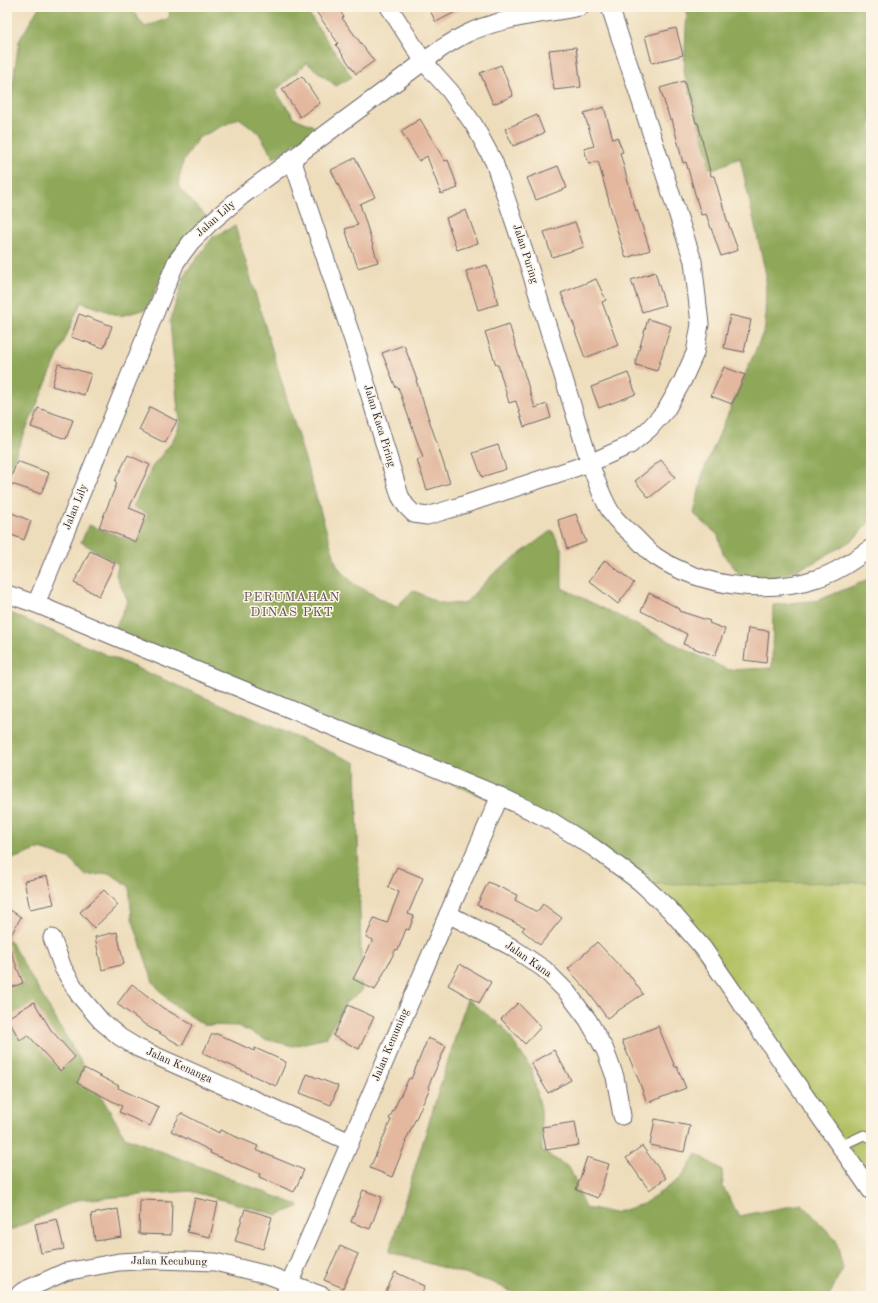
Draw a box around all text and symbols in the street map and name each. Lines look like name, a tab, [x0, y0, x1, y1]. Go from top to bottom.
street label: Jalan Lily	[195, 199, 238, 239]
street label: Jalan Puring	[510, 223, 540, 285]
street label: Jalan Kaca Piring	[361, 383, 397, 469]
street label: Jalan Lily	[62, 483, 90, 531]
district label: PERUMAHAN DINAS PKT	[244, 591, 340, 619]
street label: Jalan Kana	[503, 940, 554, 980]
street label: Jalan Kemuning	[371, 1007, 411, 1083]
street label: Jalan Kenanga	[144, 1047, 214, 1086]
street label: Jalan Kecubung	[131, 1256, 207, 1268]

